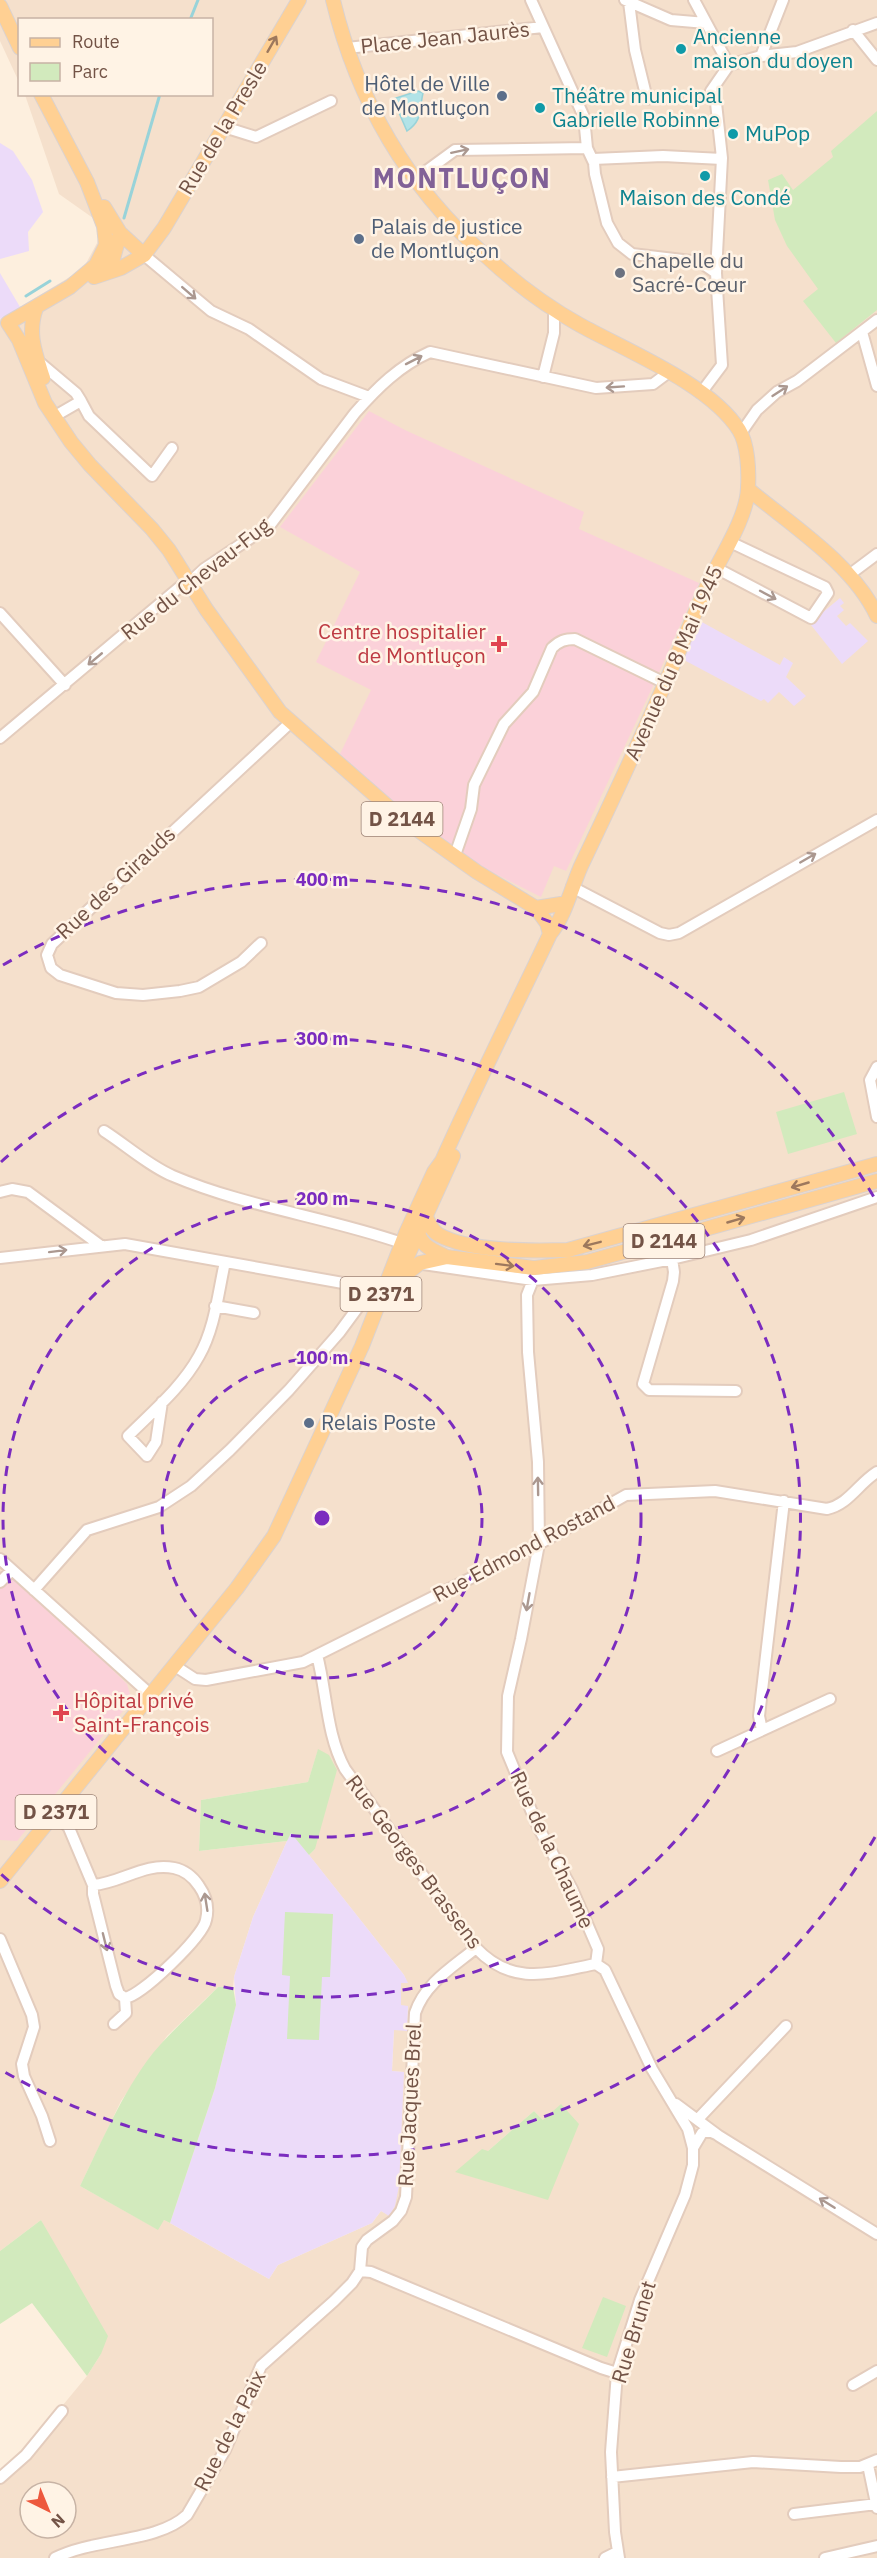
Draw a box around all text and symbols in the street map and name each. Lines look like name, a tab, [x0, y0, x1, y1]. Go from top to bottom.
street label: Place Jean Jaurès	[359, 14, 531, 60]
legend	[18, 18, 213, 96]
place label: Ancienne maison du doyen	[693, 22, 853, 74]
text: Route	[72, 30, 120, 53]
one-way arrow	[267, 36, 279, 53]
marker: Ancienne maison du doyen	[674, 42, 688, 56]
street label: Rue de la Presle	[171, 55, 273, 200]
text: Parc	[72, 60, 108, 83]
place label: Hôtel de Ville de Montluçon	[361, 69, 490, 121]
place label: Théâtre municipal Gabrielle Robinne	[552, 81, 723, 133]
marker: Hôtel de Ville de Montluçon	[495, 89, 509, 103]
marker: Théâtre municipal Gabrielle Robinne	[533, 101, 547, 115]
place label: MuPop	[745, 119, 810, 147]
marker: MuPop	[726, 127, 740, 141]
one-way arrow	[450, 144, 469, 156]
district label: MONTLUÇON	[373, 160, 551, 195]
marker: Maison des Condé	[698, 169, 712, 183]
place label: Maison des Condé	[619, 183, 791, 211]
place label: Palais de justice de Montluçon	[371, 212, 523, 264]
marker: Palais de justice de Montluçon	[352, 232, 366, 246]
place label: Chapelle du Sacré-Cœur	[632, 246, 747, 298]
marker: Chapelle du Sacré-Cœur	[613, 266, 627, 280]
one-way arrow	[181, 286, 196, 300]
one-way arrow	[405, 353, 423, 365]
one-way arrow	[606, 381, 625, 392]
one-way arrow	[772, 384, 789, 397]
street label: Rue du Chevau-Fug	[115, 511, 276, 646]
street label: Avenue du 8 Mai 1945	[617, 561, 729, 764]
one-way arrow	[759, 589, 776, 601]
place label: Centre hospitalier de Montluçon	[318, 617, 486, 669]
marker: Centre hospitalier de Montluçon	[490, 635, 508, 653]
one-way arrow	[88, 652, 103, 666]
road number: D 2144	[362, 802, 442, 836]
street label: Rue des Girauds	[50, 820, 181, 945]
one-way arrow	[799, 851, 816, 863]
text: 400 m	[296, 868, 348, 891]
text: 300 m	[296, 1027, 348, 1050]
one-way arrow	[791, 1180, 810, 1192]
text: 200 m	[296, 1187, 348, 1210]
one-way arrow	[726, 1214, 745, 1226]
road number: D 2144	[624, 1224, 704, 1258]
one-way arrow	[583, 1238, 602, 1250]
one-way arrow	[48, 1246, 67, 1257]
one-way arrow	[495, 1259, 514, 1270]
road number: D 2371	[340, 1277, 422, 1311]
text: 100 m	[296, 1346, 348, 1369]
place label: Relais Poste	[321, 1408, 436, 1436]
marker: Relais Poste	[302, 1416, 316, 1430]
one-way arrow	[532, 1476, 544, 1496]
street label: Rue Edmond Rostand	[427, 1488, 620, 1608]
centre of rings	[312, 1508, 332, 1528]
one-way arrow	[522, 1591, 533, 1611]
place label: Hôpital privé Saint-François	[74, 1686, 210, 1738]
marker: Hôpital privé Saint-François	[52, 1704, 70, 1722]
street label: Rue de la Chaume	[504, 1766, 602, 1933]
street label: Rue Georges Brassens	[340, 1769, 490, 1954]
road number: D 2371	[16, 1795, 97, 1829]
one-way arrow	[200, 1893, 211, 1913]
one-way arrow	[99, 1932, 111, 1951]
street label: Rue Jacques Brel	[391, 2022, 427, 2187]
one-way arrow	[819, 2197, 836, 2209]
street label: Rue Brunet	[604, 2277, 662, 2386]
street label: Rue de la Paix	[187, 2365, 272, 2496]
north arrow	[18, 2480, 78, 2540]
text: N	[47, 2510, 69, 2532]

